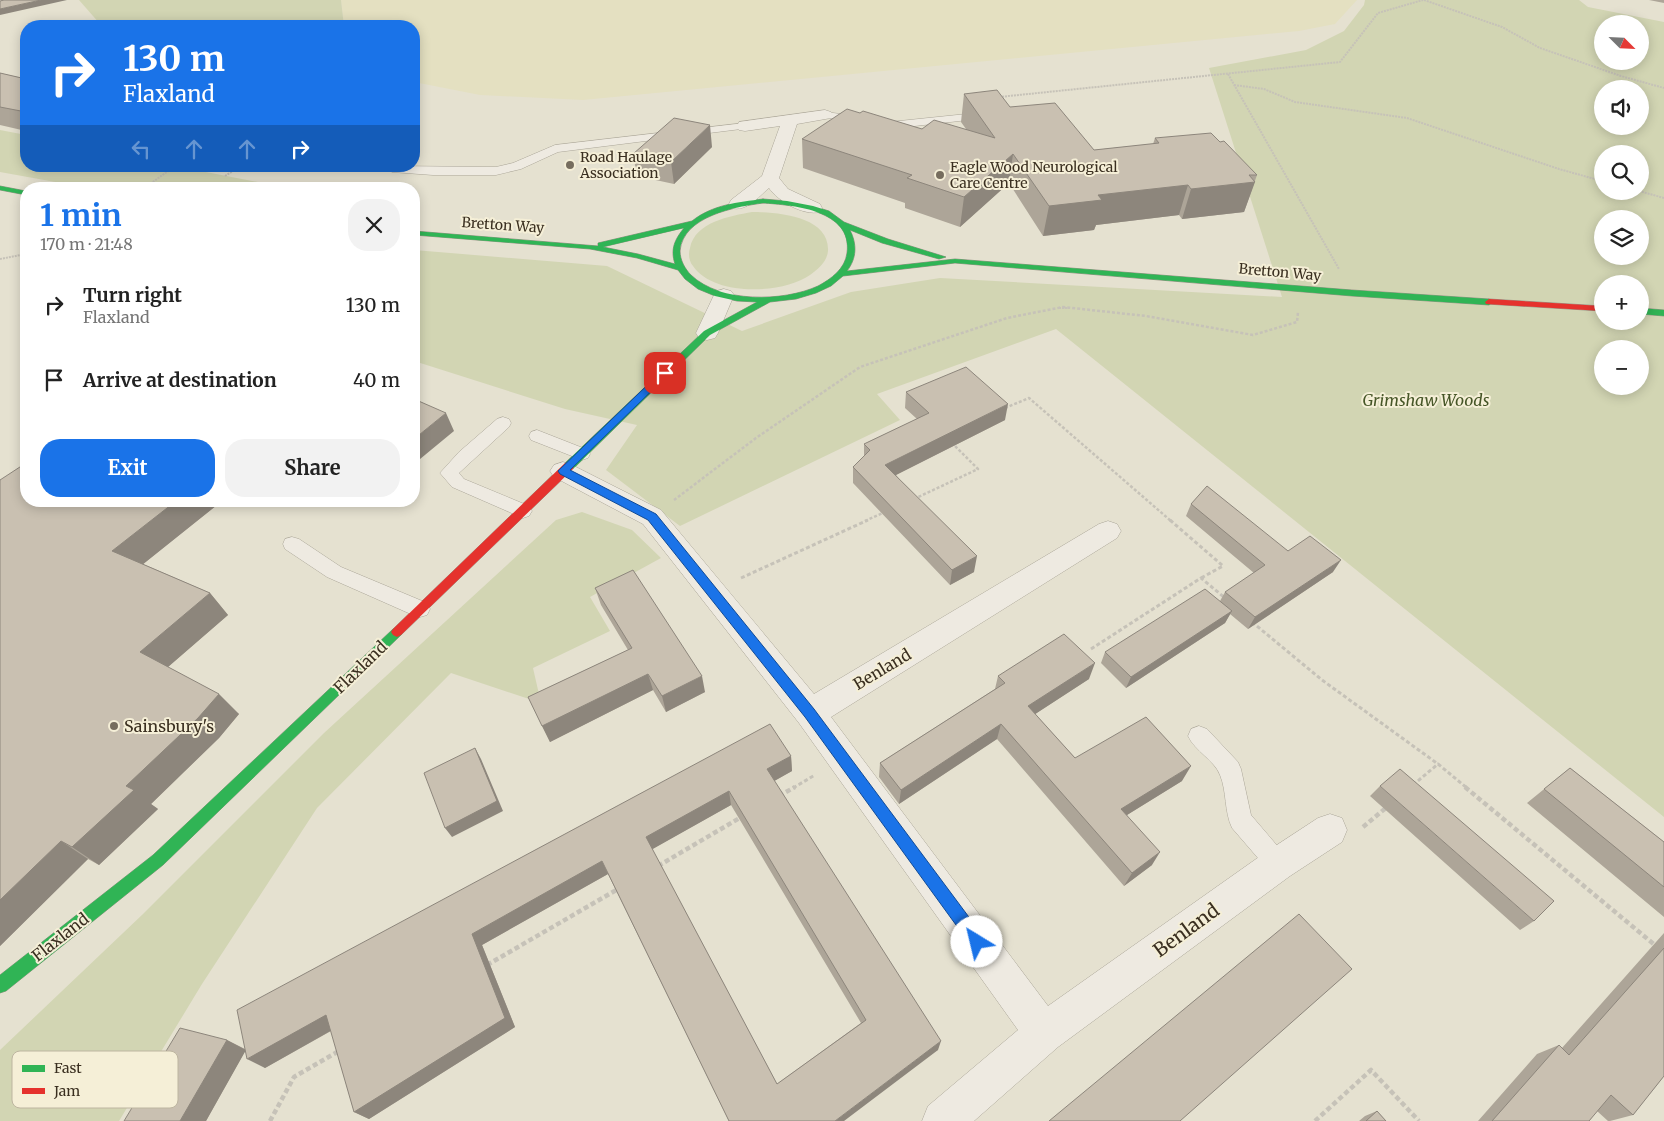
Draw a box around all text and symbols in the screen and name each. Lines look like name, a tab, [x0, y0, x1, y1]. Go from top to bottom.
north arrow	[1594, 15, 1649, 70]
map controls	[1594, 15, 1649, 395]
text: 130 m	[123, 37, 225, 81]
icon: right	[40, 40, 105, 105]
text: Flaxland	[123, 80, 215, 108]
button: sound	[1594, 80, 1649, 135]
icon: left	[127, 135, 155, 163]
icon: ahead	[180, 135, 208, 163]
icon: ahead	[233, 135, 261, 163]
icon: right	[286, 135, 314, 163]
button: search	[1594, 145, 1649, 200]
place label: Road Haulage Association	[579, 148, 672, 182]
place label: Eagle Wood Neurological Care Centre	[950, 158, 1118, 192]
marker: Road Haulage Association	[564, 159, 576, 171]
marker: Eagle Wood Neurological Care Centre	[934, 169, 946, 181]
text: 1 min	[40, 196, 122, 234]
button: close	[348, 199, 400, 251]
button: layers	[1594, 210, 1649, 265]
street label: Bretton Way	[461, 213, 546, 237]
text: 170 m · 21:48	[40, 234, 133, 254]
street label: Bretton Way	[1238, 259, 1323, 285]
button: +	[1594, 275, 1649, 330]
text: Turn right	[83, 283, 182, 307]
icon: right	[40, 291, 68, 319]
text: 130 m	[346, 293, 400, 317]
text: Flaxland	[83, 307, 150, 327]
button: −	[1594, 340, 1649, 395]
pin	[644, 352, 686, 394]
icon: arrive	[651, 359, 679, 387]
icon: arrive	[40, 366, 68, 394]
text: Arrive at destination	[83, 368, 277, 392]
text: 40 m	[353, 368, 400, 392]
park label: Grimshaw Woods	[1363, 390, 1490, 410]
button: Exit	[40, 439, 215, 497]
button: Share	[225, 439, 400, 497]
street label: Flaxland	[329, 636, 391, 697]
street label: Benland	[849, 644, 915, 694]
place label: Sainsbury's	[124, 716, 214, 736]
marker: Sainsbury's	[108, 720, 120, 732]
street label: Benland	[1148, 898, 1224, 962]
street label: Flaxland	[28, 908, 93, 965]
position arrow	[950, 915, 1002, 967]
legend	[12, 1051, 178, 1108]
text: Fast	[54, 1059, 82, 1077]
text: Jam	[53, 1082, 80, 1100]

